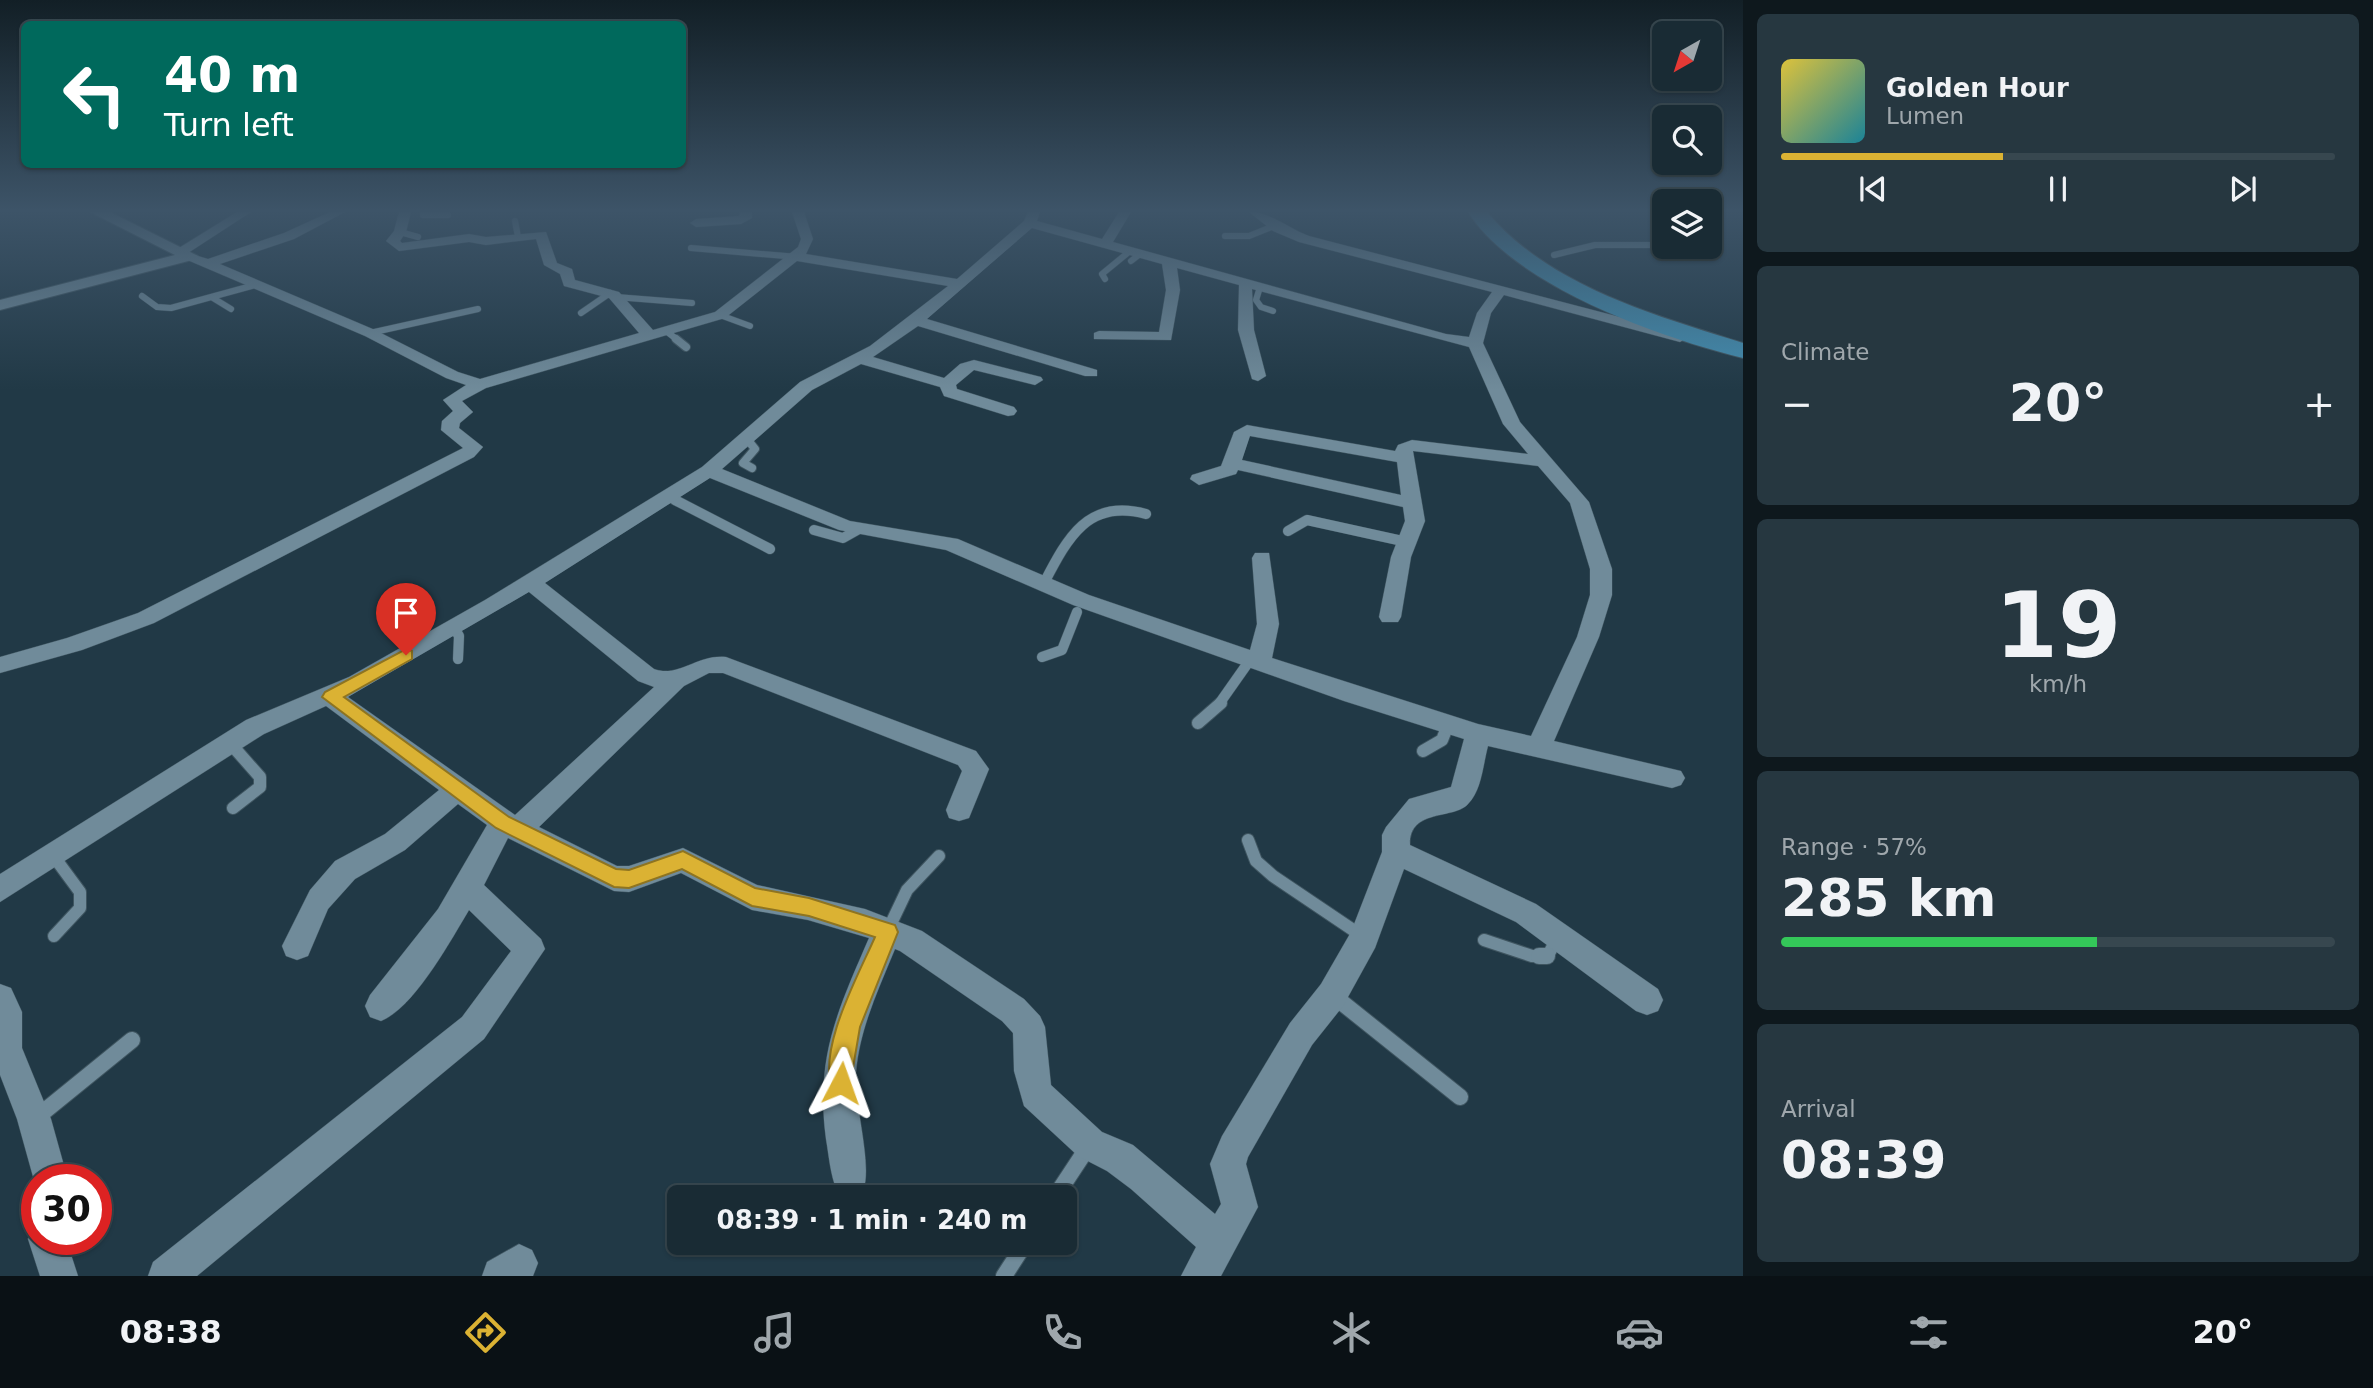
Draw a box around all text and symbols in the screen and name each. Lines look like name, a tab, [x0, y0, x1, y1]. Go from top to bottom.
north arrow	[1652, 21, 1722, 91]
map controls	[1652, 21, 1722, 259]
text: 40 m	[164, 47, 300, 104]
icon: left	[49, 49, 140, 140]
text: Golden Hour	[1886, 73, 2069, 103]
text: Lumen	[1886, 103, 1964, 129]
button: search	[1652, 105, 1722, 175]
text: Turn left	[164, 106, 294, 144]
icon: previous	[1854, 170, 1892, 208]
icon: pause	[2039, 170, 2077, 208]
icon: next	[2224, 170, 2262, 208]
button: layers	[1652, 189, 1722, 259]
text: Climate	[1781, 339, 1870, 365]
text: 20°	[2009, 373, 2107, 433]
text: −	[1781, 382, 1813, 426]
text: +	[2303, 382, 2335, 426]
text: 19	[1995, 573, 2121, 678]
pin	[376, 583, 436, 655]
icon: arrive	[387, 594, 425, 632]
text: km/h	[2029, 671, 2087, 697]
text: Range · 57%	[1781, 834, 1927, 860]
text: 285 km	[1781, 868, 1996, 928]
position arrow	[804, 1046, 878, 1120]
text: Arrival	[1781, 1096, 1856, 1122]
text: 08:39	[1781, 1130, 1947, 1190]
speed limit sign: 30	[21, 1164, 112, 1255]
text: 08:39 · 1 min · 240 m	[717, 1205, 1027, 1235]
icon: directions	[461, 1308, 510, 1357]
icon: music	[750, 1308, 799, 1357]
icon: phone	[1038, 1308, 1087, 1357]
icon: climate	[1327, 1308, 1376, 1357]
icon: car	[1615, 1308, 1664, 1357]
icon: filters	[1904, 1308, 1953, 1357]
text: 08:38	[120, 1313, 222, 1351]
text: 20°	[2193, 1313, 2253, 1351]

